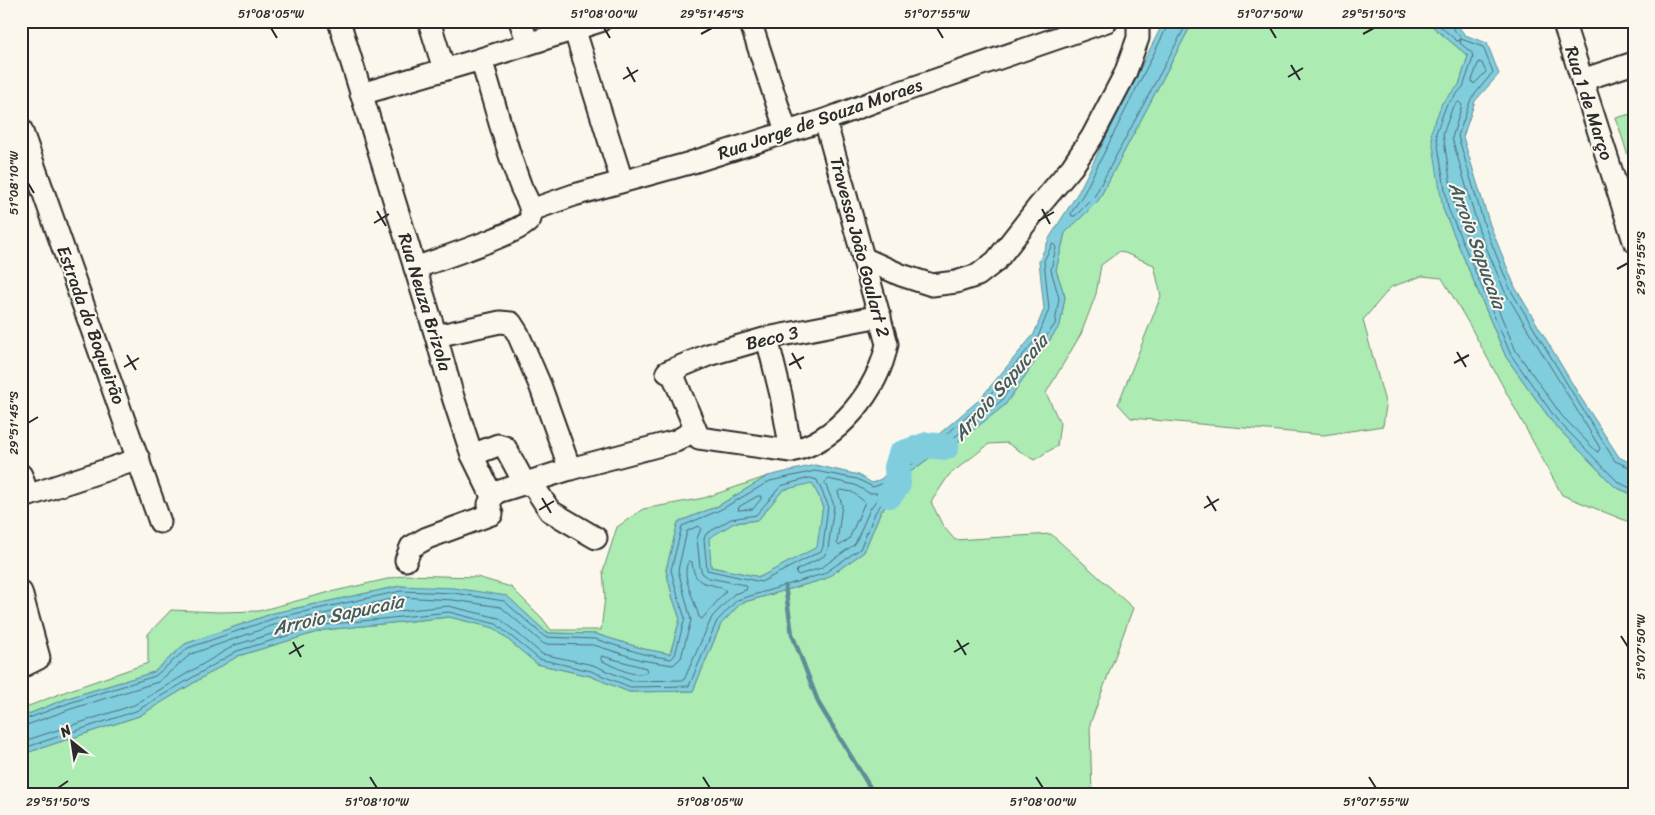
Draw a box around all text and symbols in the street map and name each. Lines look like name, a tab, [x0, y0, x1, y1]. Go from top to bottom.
text: 51°08'05"W	[238, 3, 305, 25]
text: 51°08'00"W	[571, 3, 638, 25]
text: 29°51'45"S	[680, 3, 744, 25]
text: 51°07'55"W	[904, 3, 970, 25]
text: 51°07'50"W	[1237, 3, 1304, 25]
text: 29°51'50"S	[1342, 3, 1406, 25]
street label: Rua 1 de Março	[1555, 42, 1623, 164]
street label: Rua Jorge de Souza Moraes	[713, 69, 927, 169]
text: 51°08'10"W	[3, 150, 25, 215]
street label: Travessa João Goulart 2	[820, 153, 900, 341]
water label: Arroio Sapucaia	[1439, 176, 1517, 316]
street label: Rua Neuza Brizola	[389, 229, 462, 376]
text: 29°51'55"S	[1630, 231, 1652, 295]
street label: Estrada do Boqueirão	[47, 241, 135, 409]
street label: Beco 3	[742, 316, 802, 360]
water label: Arroio Sapucaia	[944, 325, 1058, 449]
text: 29°51'45"S	[3, 391, 25, 455]
water label: Arroio Sapucaia	[269, 584, 409, 645]
text: 51°07'50"W	[1630, 613, 1652, 680]
north arrow	[48, 718, 98, 768]
text: N	[54, 718, 76, 745]
text: 29°51'50"S	[26, 791, 90, 813]
text: 51°08'10"W	[345, 791, 410, 813]
text: 51°08'05"W	[677, 791, 744, 813]
text: 51°08'00"W	[1010, 791, 1077, 813]
text: 51°07'55"W	[1343, 791, 1409, 813]

